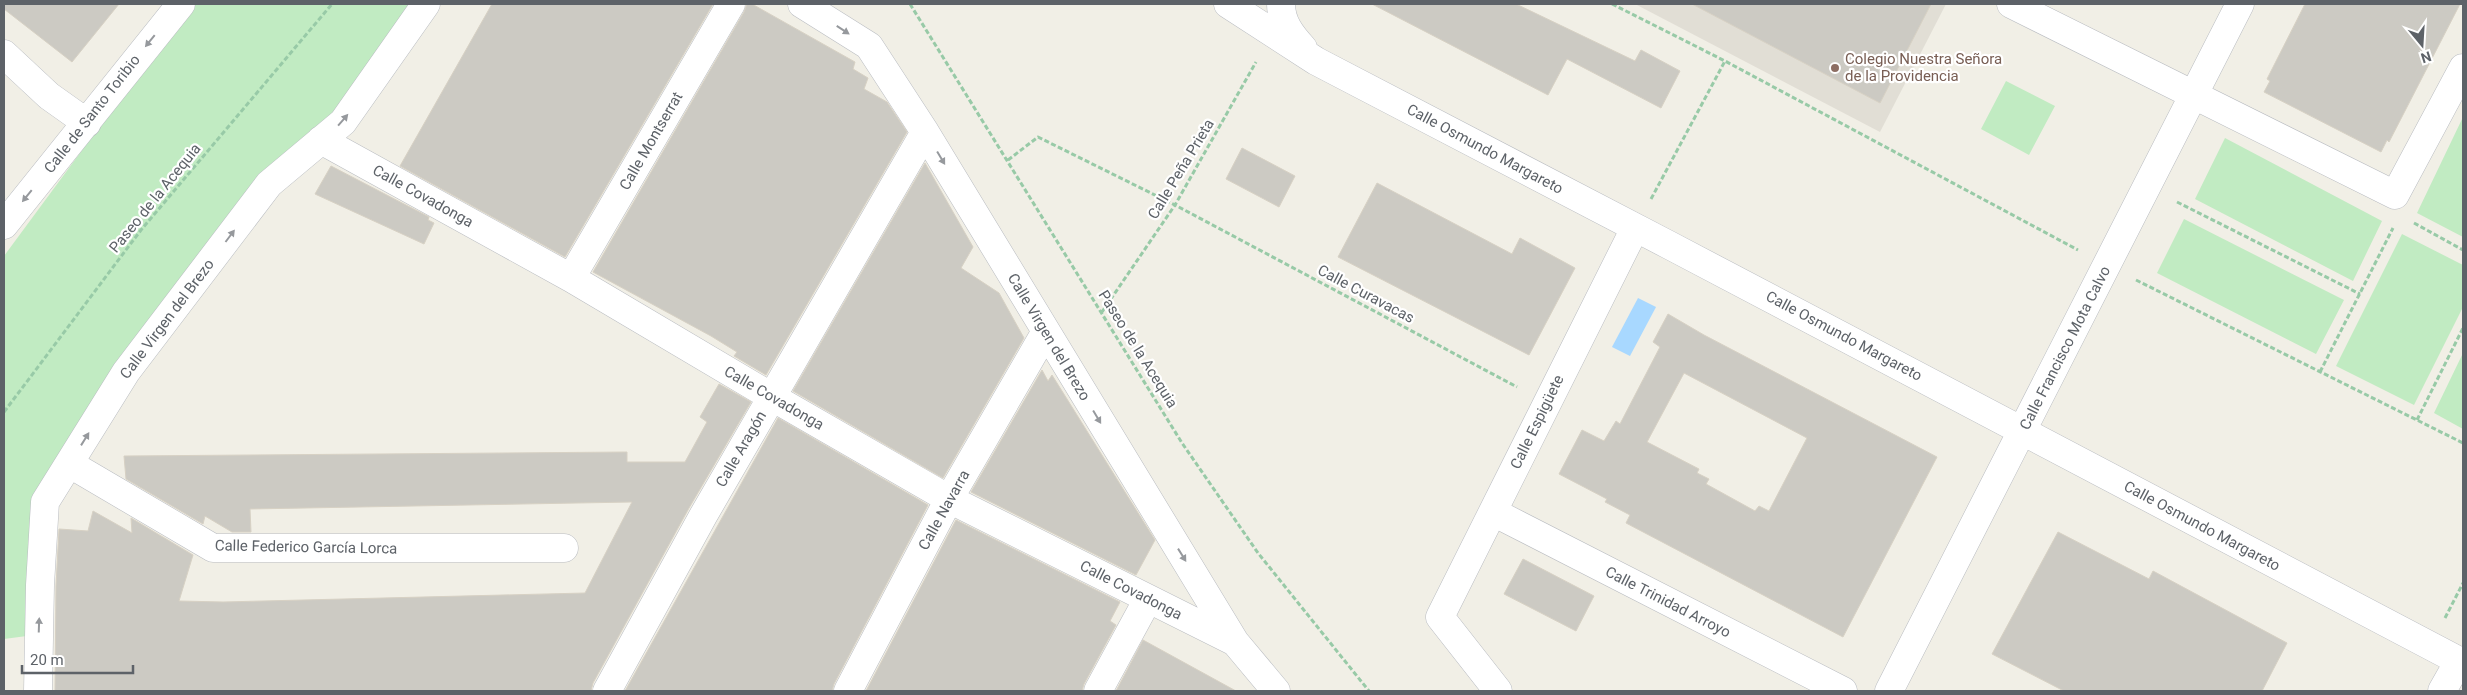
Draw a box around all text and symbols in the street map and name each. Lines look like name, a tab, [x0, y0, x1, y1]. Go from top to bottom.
north arrow	[2397, 20, 2447, 70]
one-way arrow	[837, 25, 850, 35]
one-way arrow	[145, 35, 156, 48]
text: N	[2419, 48, 2433, 67]
place label: Colegio Nuestra Señora de la Providencia	[1845, 50, 2002, 85]
street label: Calle de Santo Toribio	[40, 51, 144, 177]
marker: Colegio Nuestra Señora de la Providencia	[1829, 62, 1841, 74]
street label: Calle Montserrat	[616, 89, 686, 193]
street label: Calle Osmundo Margareto	[1404, 100, 1566, 198]
one-way arrow	[337, 114, 348, 127]
street label: Calle Peña Prieta	[1144, 116, 1218, 222]
street label: Paseo de la Acequia	[105, 140, 205, 256]
one-way arrow	[936, 151, 945, 164]
street label: Calle Covadonga	[370, 161, 476, 231]
one-way arrow	[22, 189, 33, 202]
one-way arrow	[225, 229, 235, 243]
street label: Calle Virgen del Brezo	[116, 256, 218, 382]
street label: Calle Curavacas	[1315, 261, 1417, 327]
street label: Calle Francisco Mota Calvo	[2016, 263, 2114, 433]
street label: Calle Virgen del Brezo	[1004, 270, 1094, 404]
street label: Paseo de la Acequia	[1094, 287, 1182, 411]
street label: Calle Osmundo Margareto	[1763, 287, 1925, 385]
street label: Calle Covadonga	[721, 362, 827, 434]
street label: Calle Espigüete	[1506, 372, 1568, 472]
street label: Calle Aragón	[712, 408, 770, 490]
one-way arrow	[1092, 410, 1101, 423]
one-way arrow	[80, 433, 89, 446]
street label: Calle Navarra	[915, 467, 973, 553]
street label: Calle Osmundo Margareto	[2121, 477, 2283, 575]
street label: Calle Federico García Lorca	[215, 536, 397, 558]
one-way arrow	[1177, 549, 1186, 562]
street label: Calle Covadonga	[1077, 556, 1185, 624]
street label: Calle Trinidad Arroyo	[1602, 563, 1734, 641]
one-way arrow	[35, 617, 43, 633]
scale bar	[22, 642, 134, 674]
text: 20 m	[30, 651, 64, 669]

